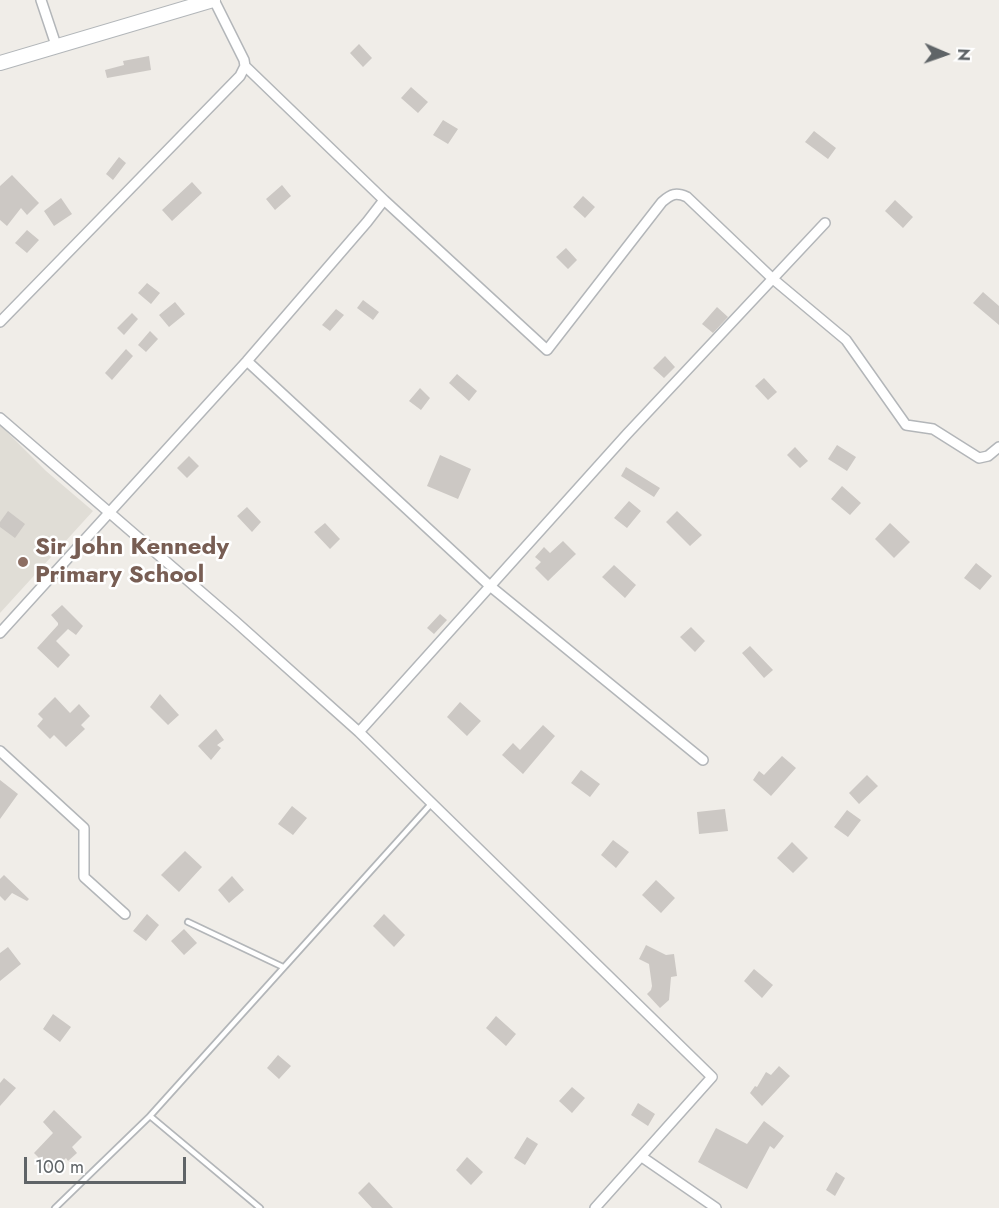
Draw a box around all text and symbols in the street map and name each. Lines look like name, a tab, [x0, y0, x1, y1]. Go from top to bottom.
north arrow	[915, 24, 975, 84]
text: N	[952, 48, 975, 61]
place label: Sir John Kennedy Primary School	[35, 534, 229, 590]
marker: Sir John Kennedy Primary School	[16, 555, 30, 569]
scale bar	[27, 1145, 189, 1183]
text: 100 m	[35, 1154, 84, 1180]

